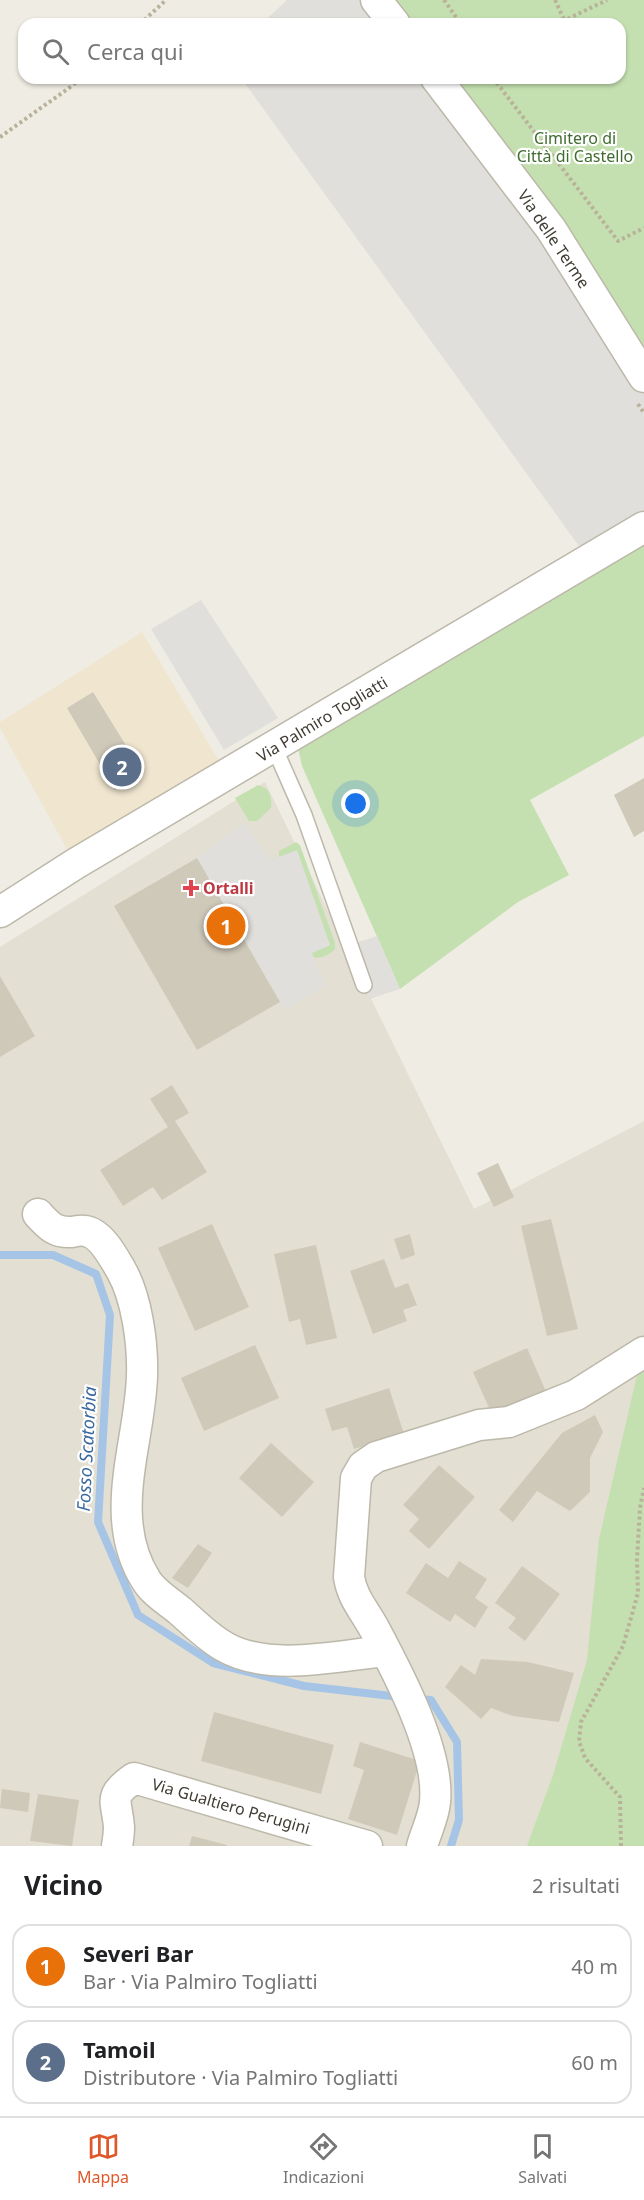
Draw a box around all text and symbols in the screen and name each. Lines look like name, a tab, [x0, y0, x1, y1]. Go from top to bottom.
search box	[18, 18, 626, 84]
icon: search	[39, 35, 72, 68]
text: Cerca qui	[87, 36, 183, 66]
park label: Cimitero di Città di Castello	[517, 127, 633, 167]
street label: Via delle Terme	[513, 185, 595, 293]
street label: Via Palmiro Togliatti	[252, 671, 392, 767]
pin: 2	[102, 744, 142, 789]
your location	[341, 789, 370, 818]
place label: Ortalli	[203, 877, 254, 899]
marker: Ortalli	[184, 881, 198, 895]
pin: 1	[206, 904, 246, 948]
water label: Fosso Scatorbia	[71, 1386, 101, 1512]
street label: Via Gualtiero Perugini	[149, 1773, 313, 1839]
text: Vicino	[24, 1867, 103, 1903]
text: 2 risultati	[532, 1872, 620, 1899]
text: Severi Bar	[83, 1938, 193, 1968]
text: 1	[40, 1953, 51, 1980]
text: 40 m	[571, 1953, 618, 1980]
text: Bar · Via Palmiro Togliatti	[83, 1968, 318, 1995]
text: Tamoil	[83, 2034, 155, 2064]
text: 2	[40, 2049, 51, 2076]
text: 60 m	[571, 2049, 618, 2076]
text: Distributore · Via Palmiro Togliatti	[83, 2064, 398, 2091]
tab: Mappa	[77, 2130, 129, 2188]
tab: Indicazioni	[283, 2130, 364, 2188]
tab: Salvati	[518, 2130, 567, 2188]

